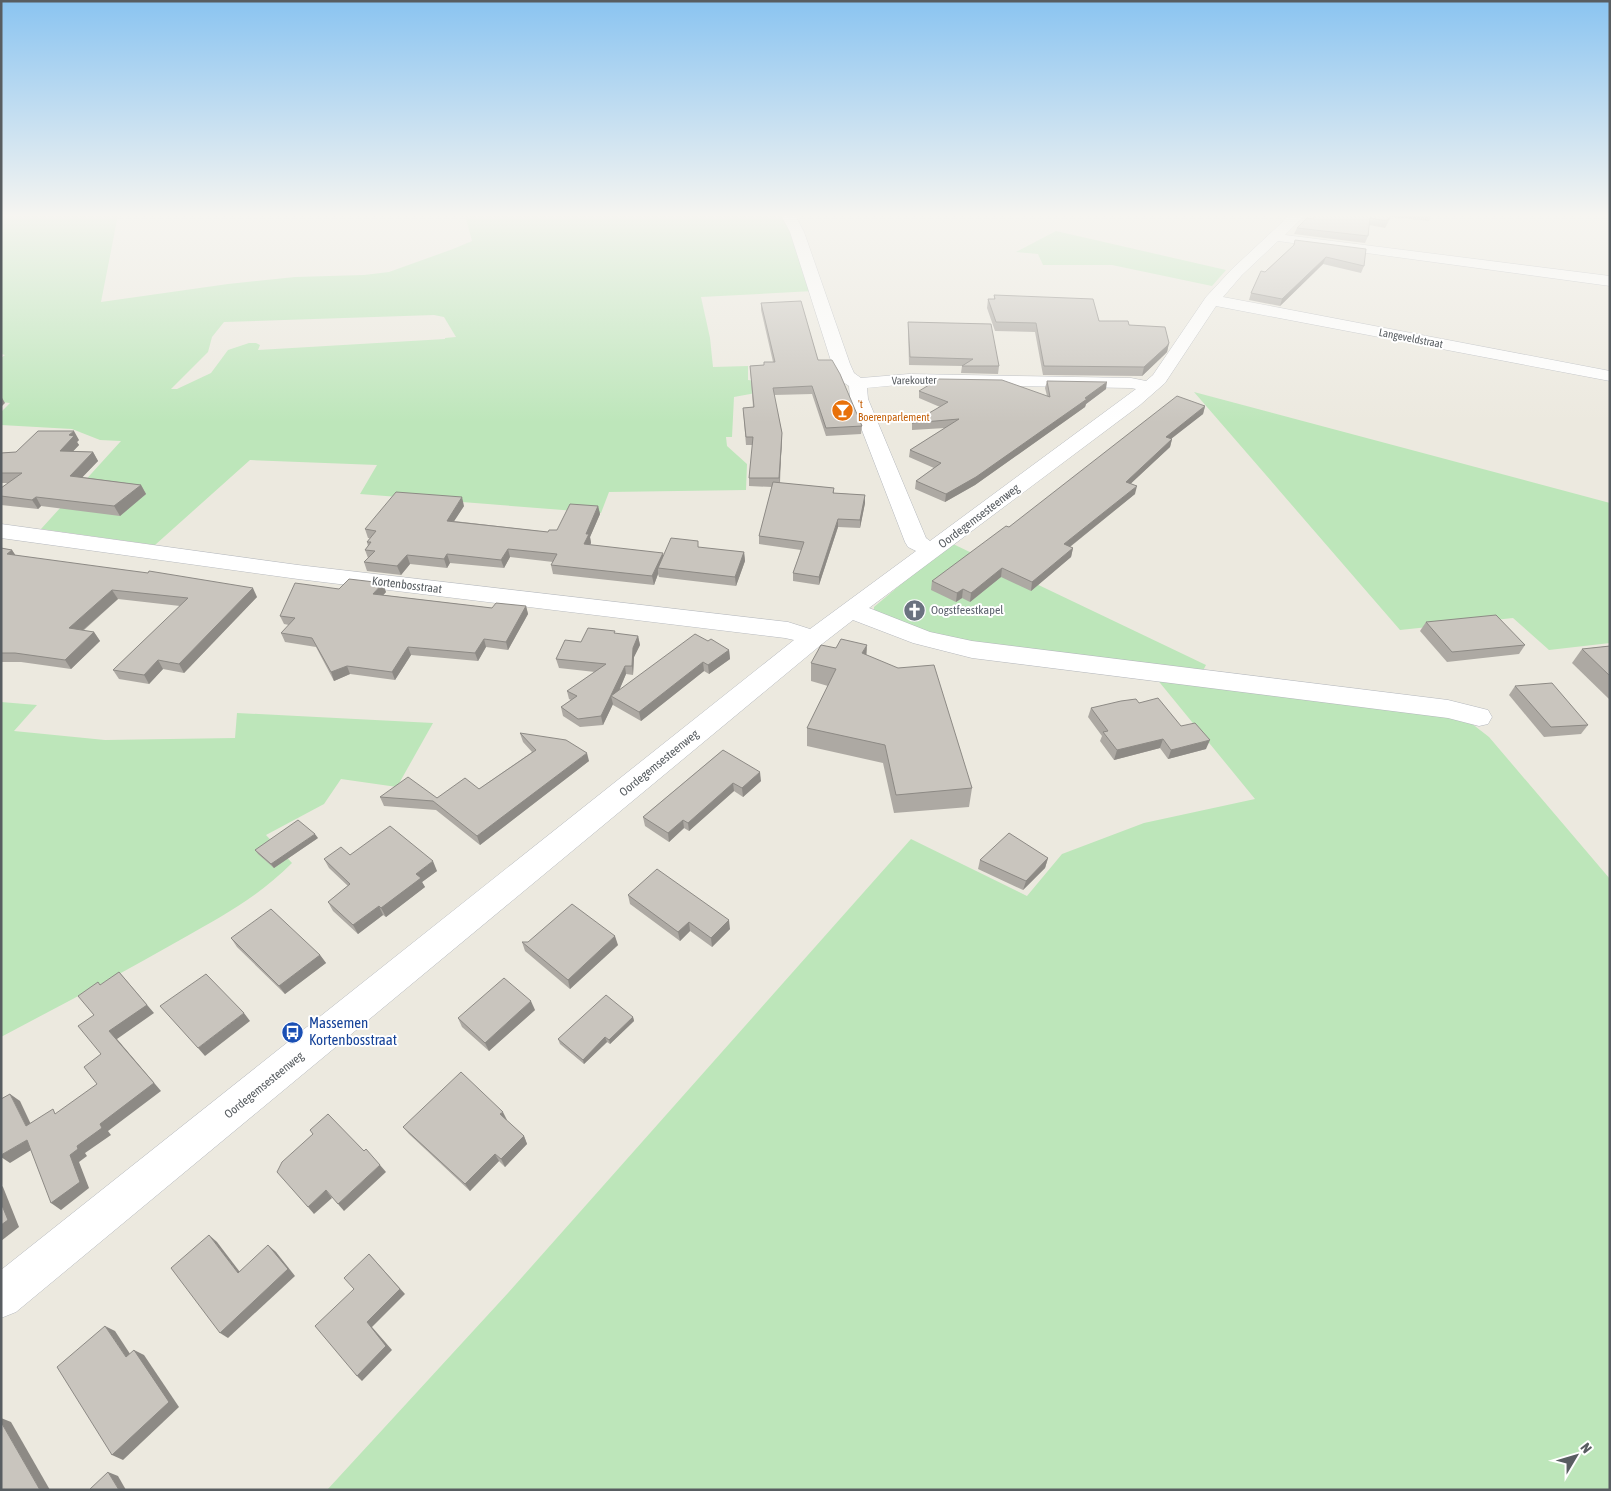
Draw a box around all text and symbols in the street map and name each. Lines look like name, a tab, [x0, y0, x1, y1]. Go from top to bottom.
street label: Langeveldstraat	[1378, 326, 1444, 350]
street label: Varekouter	[891, 374, 937, 386]
bar icon: 't Boerenparlement	[830, 398, 854, 422]
place label: 't Boerenparlement	[858, 398, 930, 423]
street label: Oordegemsesteenweg	[936, 480, 1023, 551]
street label: Kortenbosstraat	[371, 574, 443, 596]
church icon: Oogstfeestkapel	[903, 598, 927, 622]
place label: Oogstfeestkapel	[931, 603, 1004, 617]
street label: Oordegemsesteenweg	[617, 726, 702, 799]
place label: Massemen Kortenbosstraat	[309, 1014, 397, 1048]
bus stop icon: Massemen Kortenbosstraat	[281, 1020, 305, 1044]
street label: Oordegemsesteenweg	[222, 1048, 307, 1121]
north arrow	[1551, 1431, 1601, 1481]
text: N	[1577, 1440, 1595, 1456]

